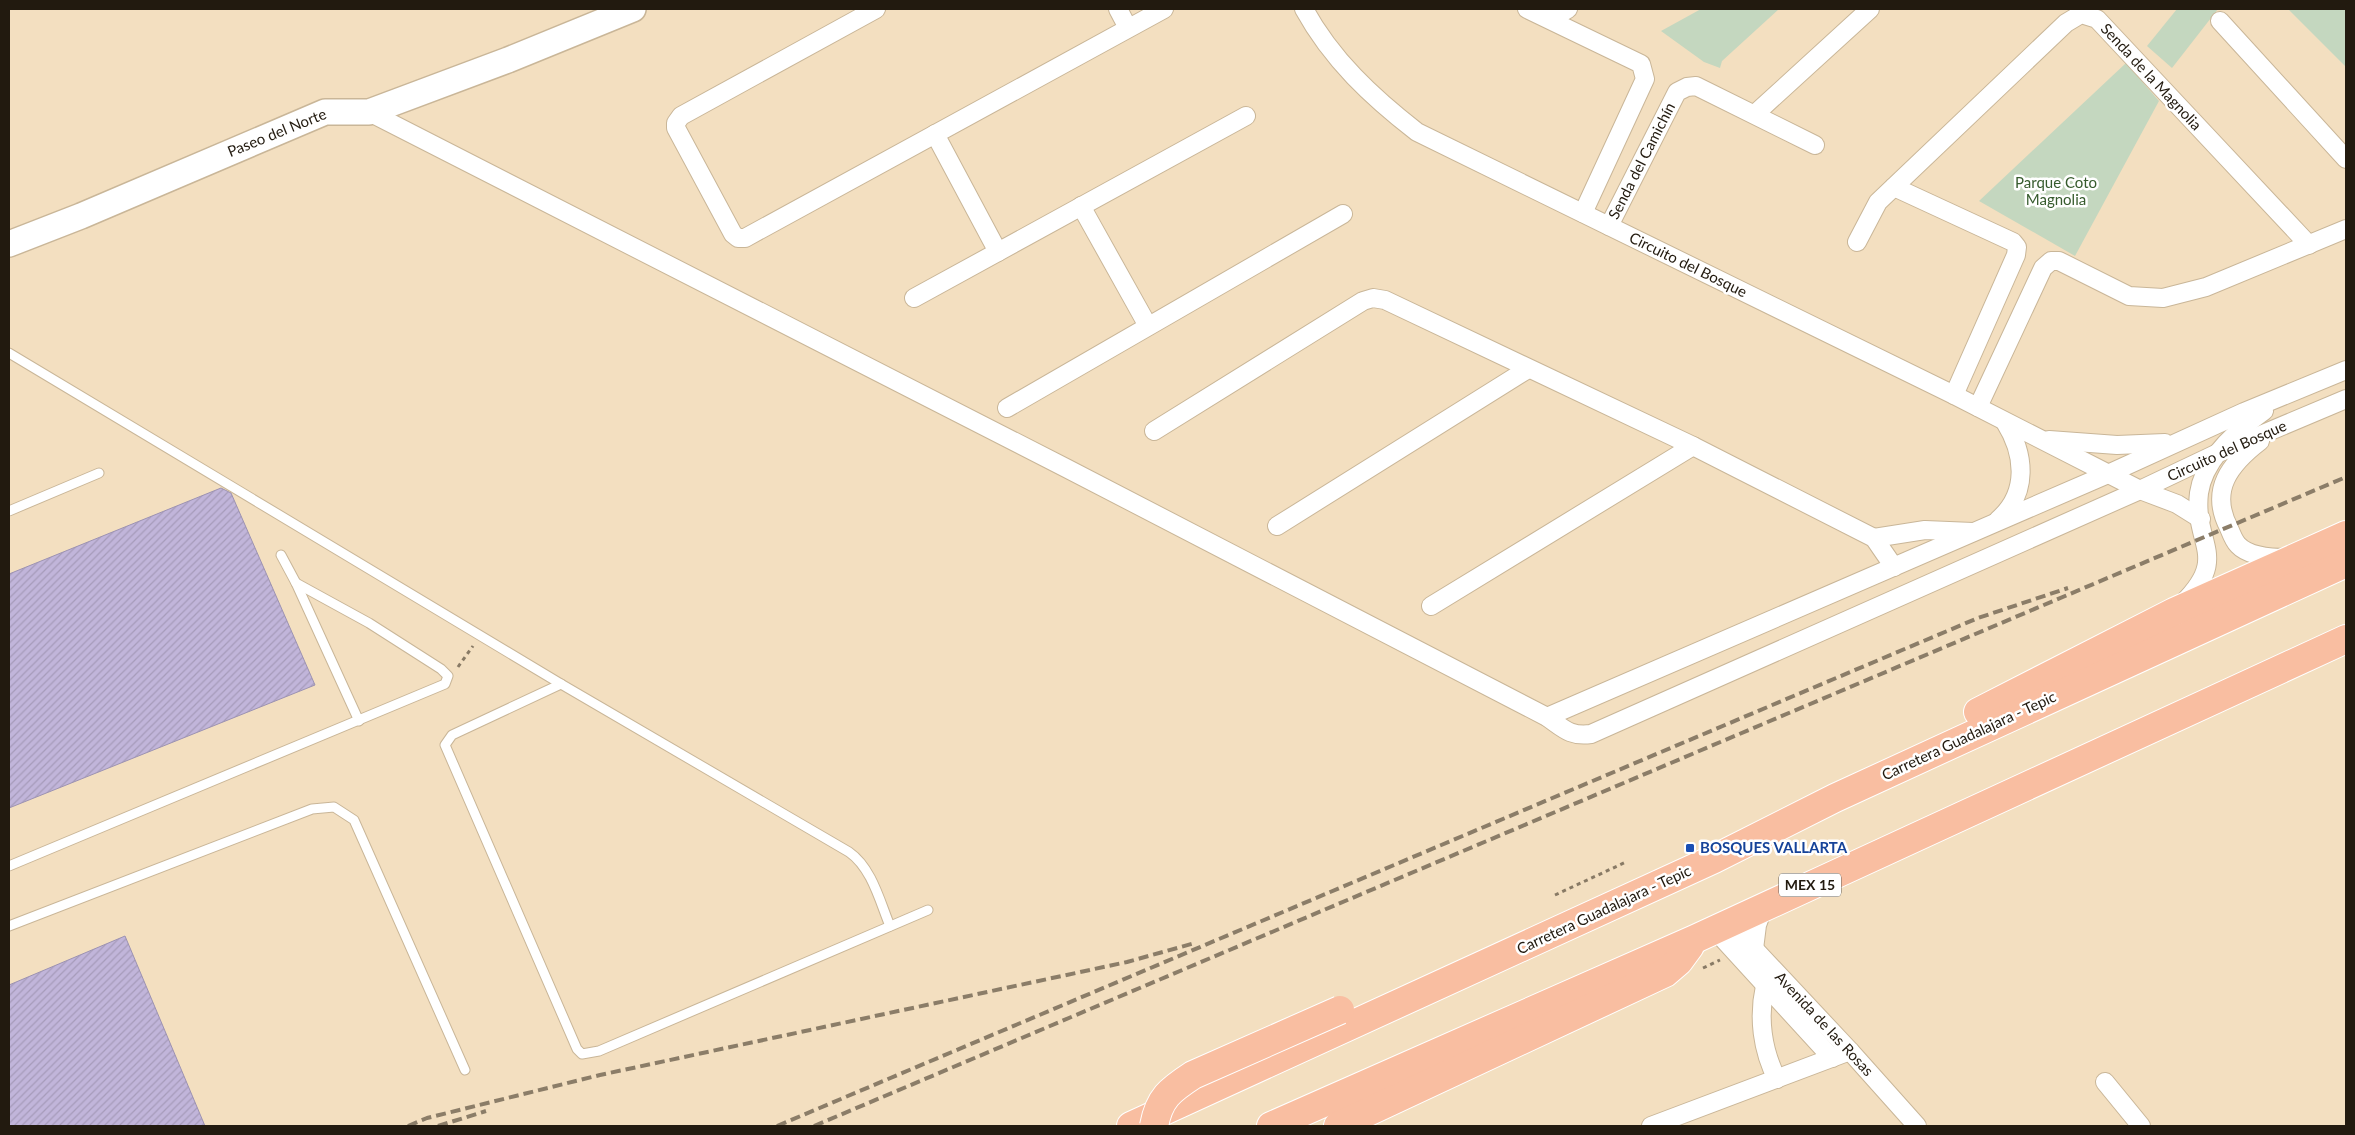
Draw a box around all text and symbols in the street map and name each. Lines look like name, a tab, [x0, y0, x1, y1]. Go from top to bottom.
street label: Senda de la Magnolia	[2098, 19, 2206, 133]
street label: Senda del Camichín	[1604, 99, 1678, 222]
street label: Paseo del Norte	[225, 104, 329, 160]
park label: Parque Coto Magnolia	[2015, 173, 2097, 208]
street label: Circuito del Bosque	[1627, 228, 1750, 300]
street label: Circuito del Bosque	[2164, 416, 2289, 484]
street label: Carretera Guadalajara - Tepic	[1879, 687, 2059, 783]
place label: BOSQUES VALLARTA	[1700, 838, 1848, 856]
marker: BOSQUES VALLARTA	[1684, 842, 1696, 854]
street label: Carretera Guadalajara - Tepic	[1514, 861, 1694, 957]
road number: MEX 15	[1779, 874, 1841, 896]
street label: Avenida de las Rosas	[1772, 967, 1878, 1079]

